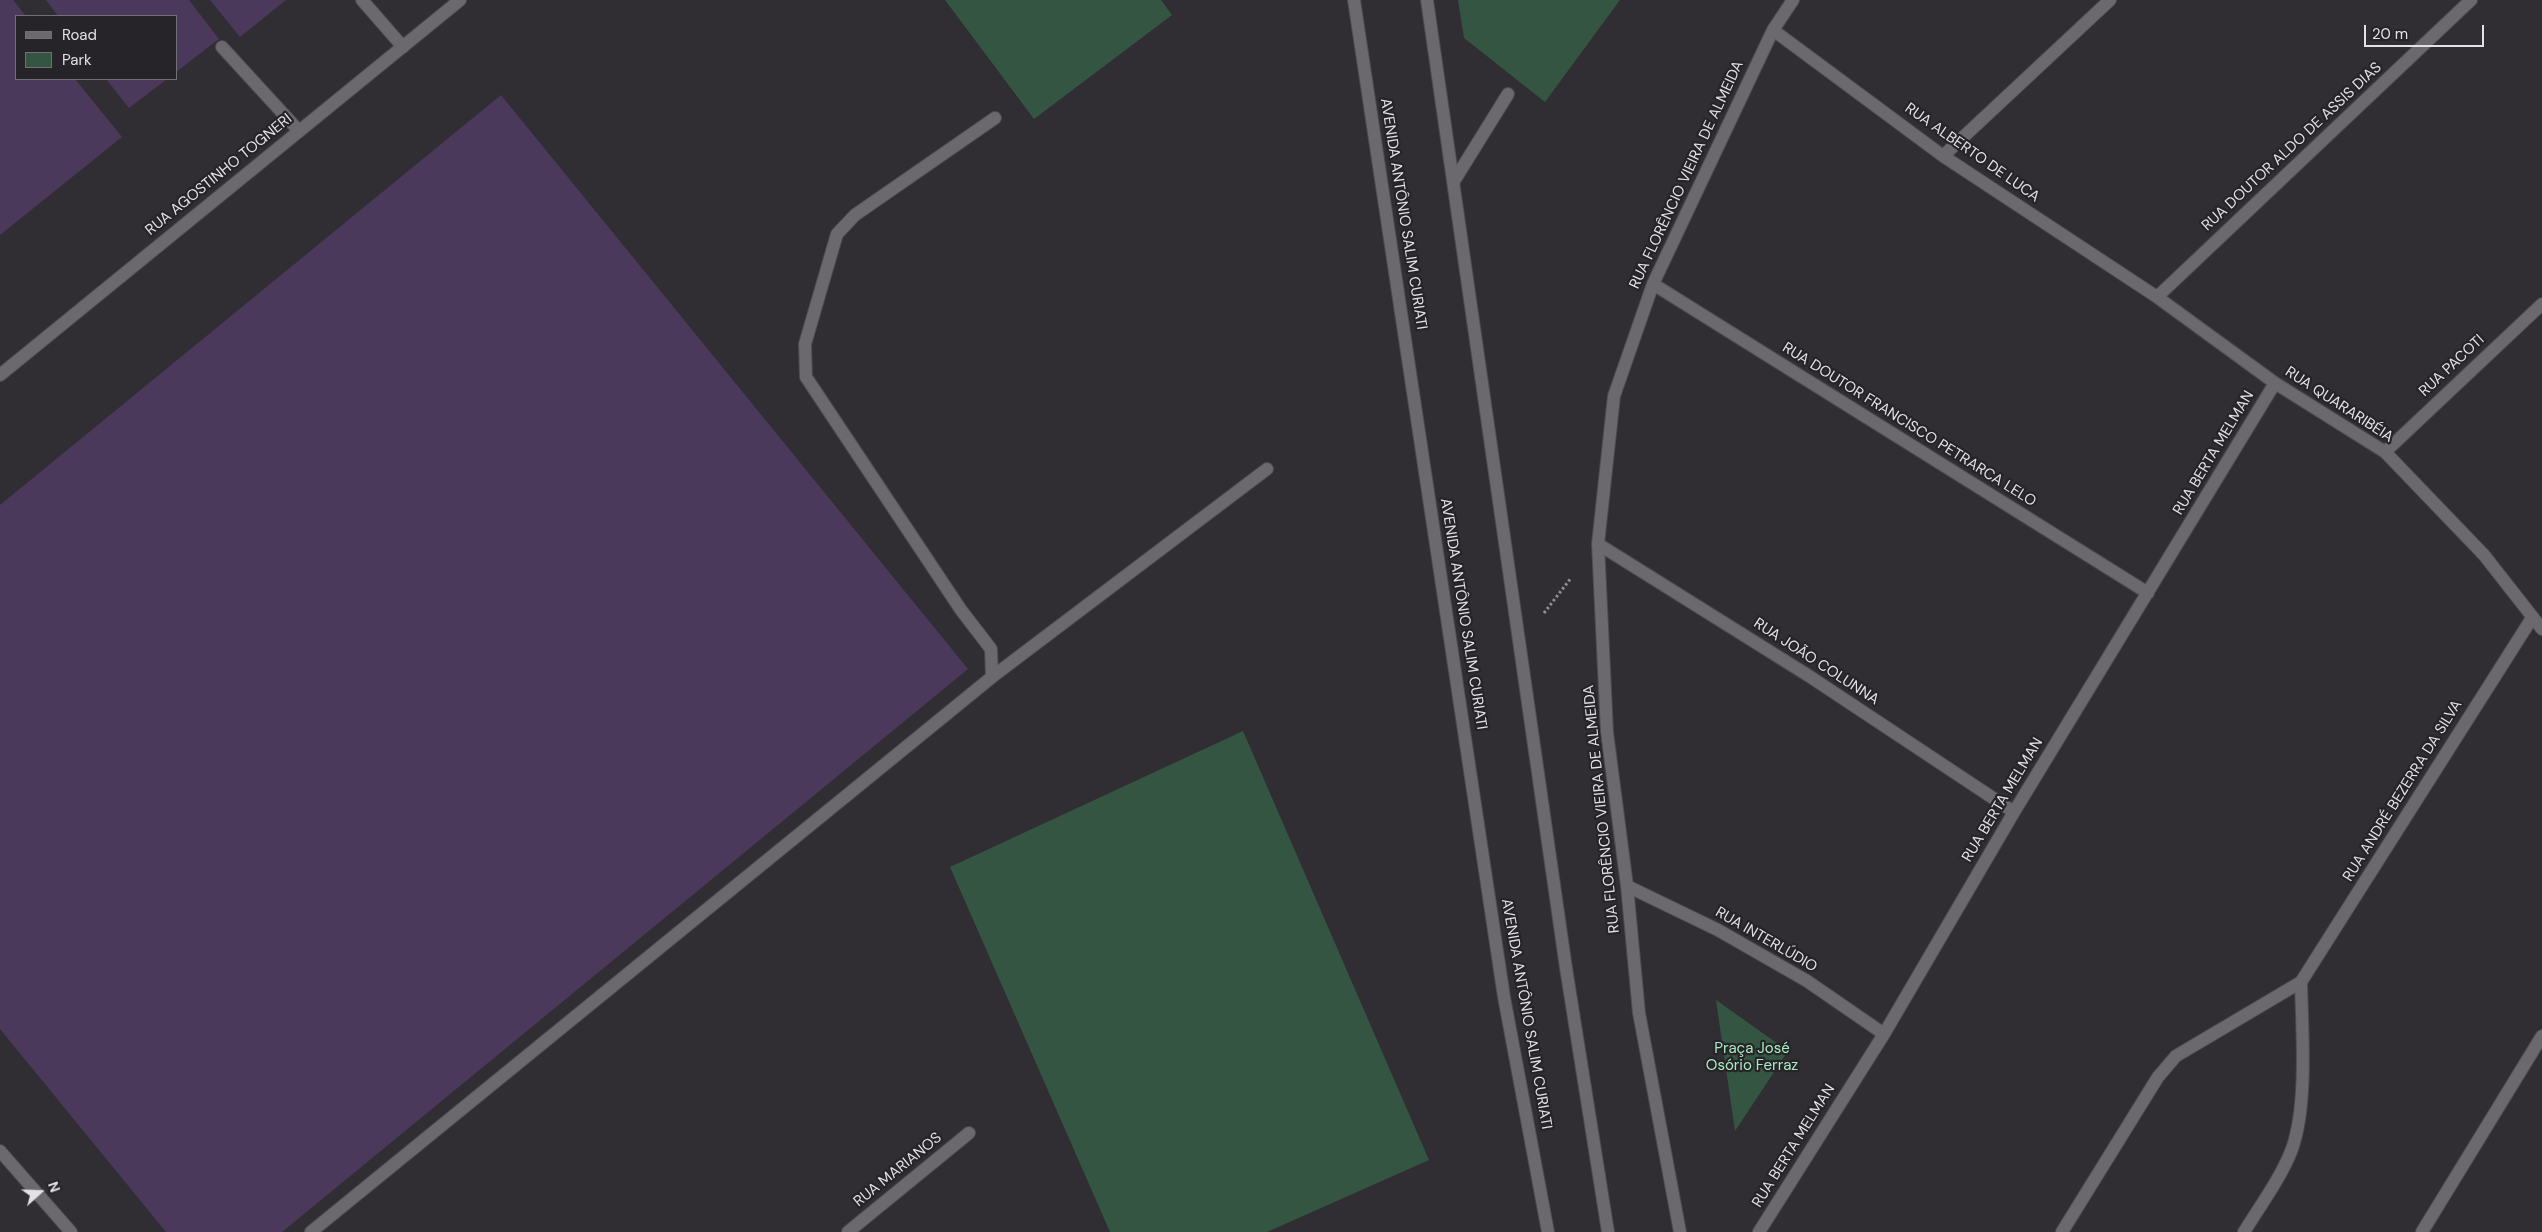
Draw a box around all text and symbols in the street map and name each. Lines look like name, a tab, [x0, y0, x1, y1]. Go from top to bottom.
legend	[15, 15, 178, 80]
scale bar	[2367, 15, 2487, 47]
text: 20 m	[2372, 24, 2408, 44]
text: Road	[62, 25, 97, 45]
text: Park	[62, 50, 92, 70]
street label: RUA FLORÊNCIO VIEIRA DE ALMEIDA	[1626, 58, 1748, 292]
street label: RUA DOUTOR ALDO DE ASSIS DIAS	[2198, 59, 2386, 235]
street label: AVENIDA ANTÔNIO SALIM CURIATI	[1376, 97, 1430, 331]
street label: RUA ALBERTO DE LUCA	[1901, 100, 2043, 206]
street label: RUA AGOSTINHO TOGNERI	[142, 110, 296, 240]
street label: RUA PACOTI	[2416, 331, 2488, 401]
street label: RUA DOUTOR FRANCISCO PETRARCA LELO	[1779, 339, 2039, 511]
street label: RUA QUARARIBÉIA	[2281, 363, 2397, 447]
street label: RUA BERTA MELMAN	[2170, 388, 2258, 518]
street label: AVENIDA ANTÔNIO SALIM CURIATI	[1436, 497, 1490, 731]
street label: RUA JOÃO COLUNNA	[1750, 615, 1882, 709]
street label: RUA FLORÊNCIO VIEIRA DE ALMEIDA	[1580, 684, 1624, 934]
street label: RUA ANDRÉ BEZERRA DA SILVA	[2340, 697, 2466, 885]
street label: RUA BERTA MELMAN	[1959, 735, 2047, 865]
street label: AVENIDA ANTÔNIO SALIM CURIATI	[1497, 897, 1555, 1131]
street label: RUA INTERLÚDIO	[1712, 904, 1820, 976]
park label: Praça José Osório Ferraz	[1706, 1040, 1798, 1075]
street label: RUA BERTA MELMAN	[1749, 1081, 1839, 1211]
street label: RUA MARIANOS	[850, 1129, 946, 1211]
north arrow	[15, 1167, 65, 1217]
text: N	[44, 1179, 64, 1195]

